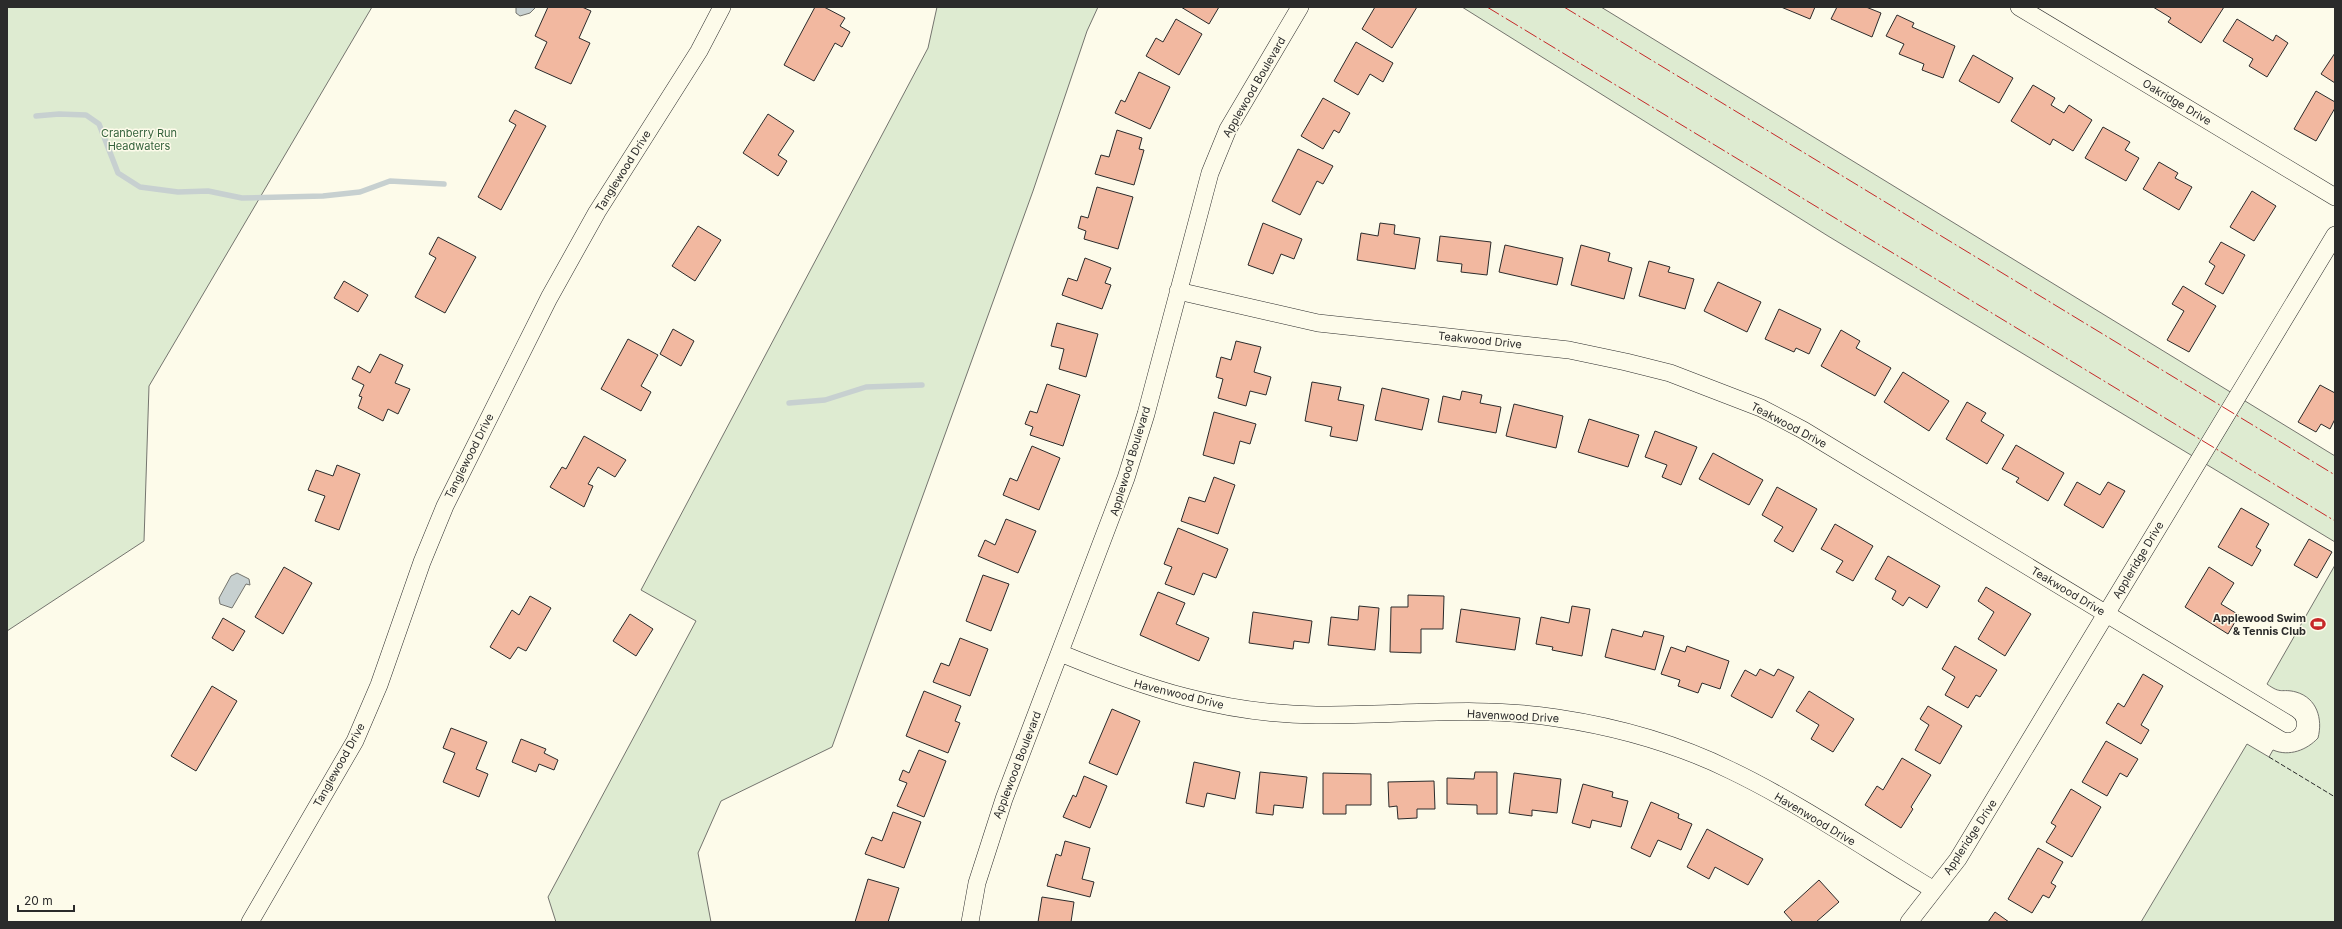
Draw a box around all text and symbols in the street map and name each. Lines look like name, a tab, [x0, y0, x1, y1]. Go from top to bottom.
street label: Applewood Boulevard	[1219, 34, 1289, 140]
street label: Oakridge Drive	[2140, 76, 2214, 128]
park label: Cranberry Run Headwaters	[101, 126, 177, 153]
street label: Tanglewood Drive	[592, 128, 654, 214]
street label: Teakwood Drive	[1437, 329, 1523, 351]
street label: Teakwood Drive	[1749, 399, 1829, 451]
street label: Applewood Boulevard	[1107, 404, 1153, 518]
street label: Tanglewood Drive	[441, 411, 497, 501]
street label: Appleridge Drive	[2109, 519, 2167, 601]
street label: Teakwood Drive	[2028, 563, 2108, 619]
place label: Applewood Swim & Tennis Club	[2213, 611, 2306, 638]
sports icon: Applewood Swim & Tennis Club	[2309, 615, 2327, 633]
street label: Havenwood Drive	[1133, 676, 1225, 712]
street label: Havenwood Drive	[1467, 707, 1559, 725]
street label: Applewood Boulevard	[990, 709, 1044, 821]
street label: Tanglewood Drive	[310, 721, 368, 809]
street label: Havenwood Drive	[1772, 789, 1858, 849]
street label: Appleridge Drive	[1940, 797, 2000, 877]
scale bar	[18, 887, 74, 913]
text: 20 m	[24, 893, 53, 908]

